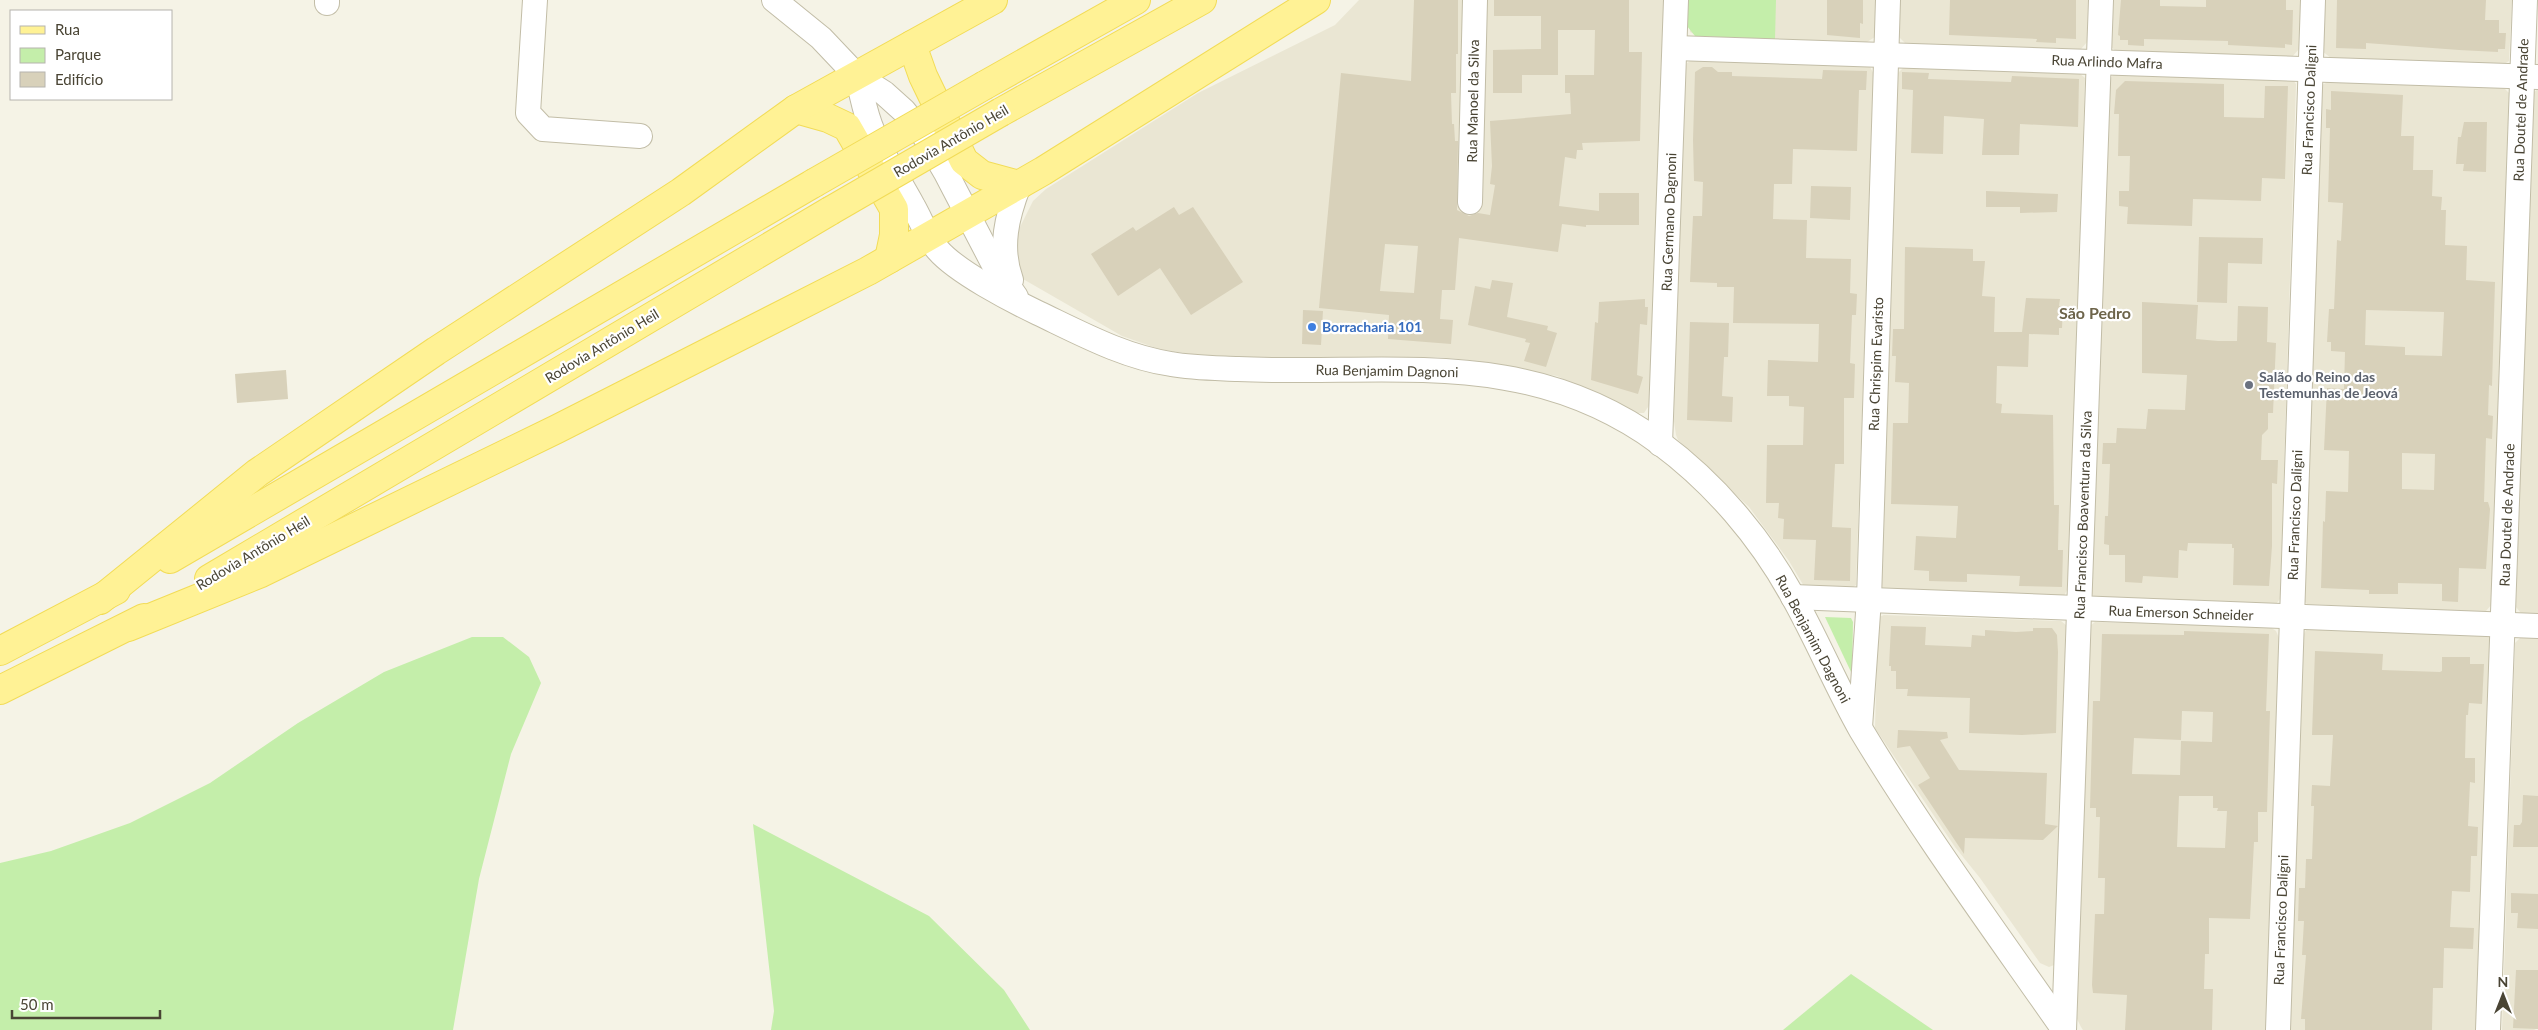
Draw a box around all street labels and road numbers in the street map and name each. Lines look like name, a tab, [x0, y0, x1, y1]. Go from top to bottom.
street label: Rua Doutel de Andrade	[2510, 38, 2531, 182]
street label: Rua Manoel da Silva	[1463, 39, 1482, 163]
street label: Rua Francisco Daligni	[2298, 44, 2319, 176]
street label: Rua Arlindo Mafra	[2051, 51, 2163, 72]
street label: Rodovia Antônio Heil	[890, 101, 1011, 180]
street label: Rua Germano Dagnoni	[1658, 152, 1679, 292]
street label: Rua Chrispim Evaristo	[1865, 297, 1886, 431]
street label: Rodovia Antônio Heil	[542, 305, 662, 386]
street label: Rua Benjamim Dagnoni	[1315, 361, 1459, 380]
street label: Rua Francisco Boaventura da Silva	[2070, 410, 2095, 620]
street label: Rua Doutel de Andrade	[2496, 443, 2517, 587]
street label: Rua Francisco Daligni	[2284, 449, 2305, 581]
street label: Rodovia Antônio Heil	[193, 512, 313, 593]
street label: Rua Benjamim Dagnoni	[1772, 572, 1854, 706]
street label: Rua Emerson Schneider	[2108, 601, 2254, 624]
street label: Rua Francisco Daligni	[2270, 854, 2291, 986]

